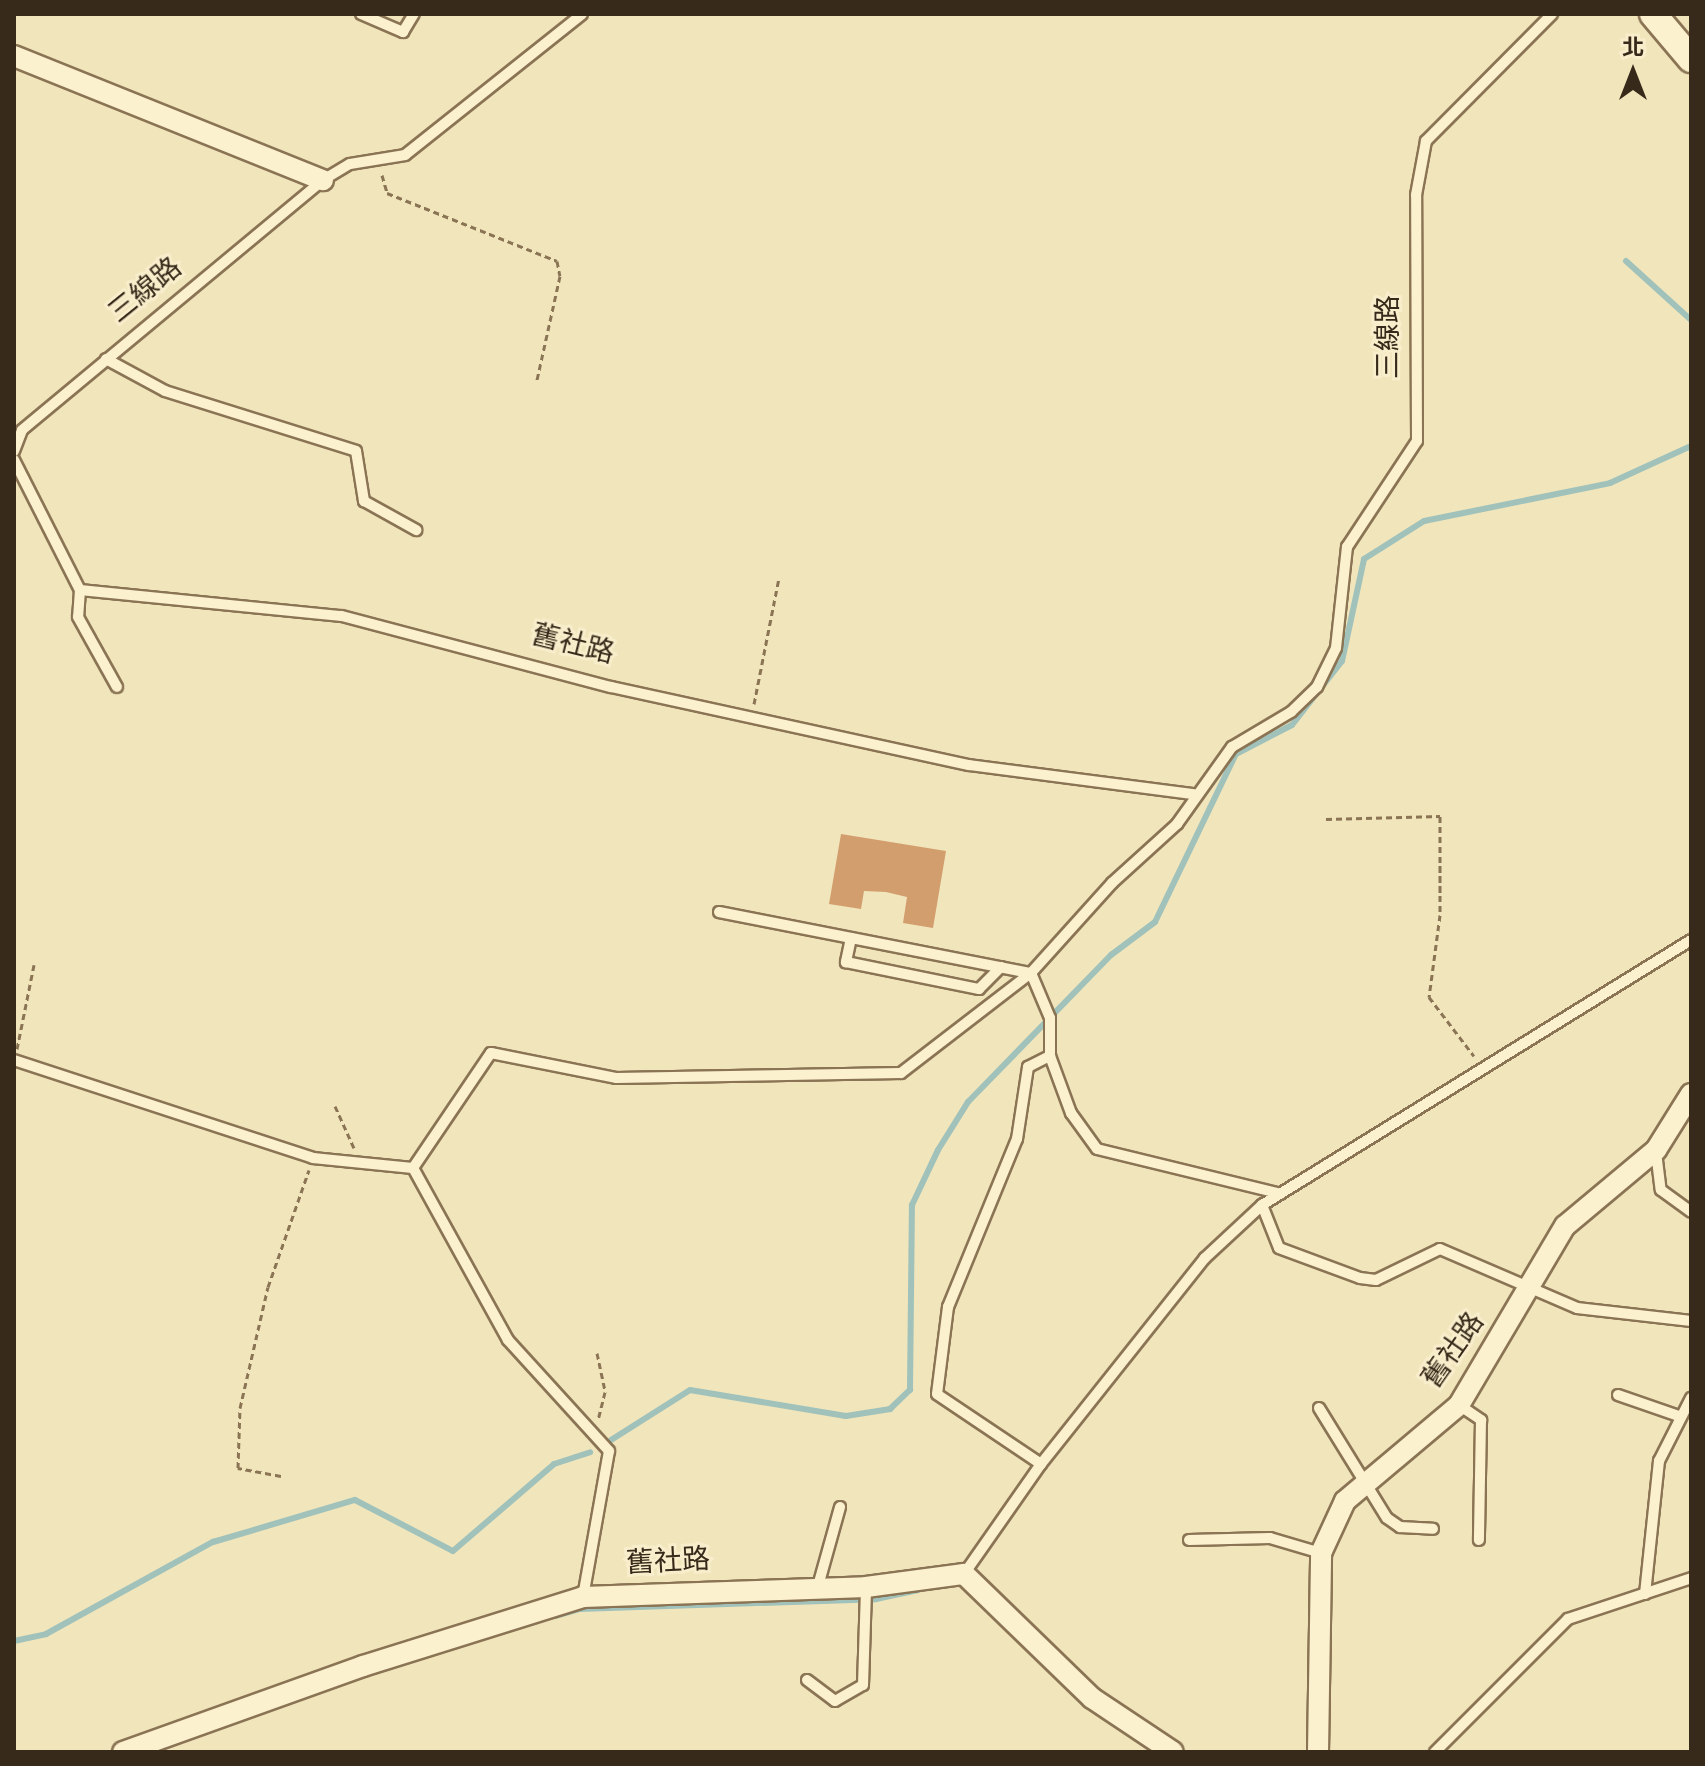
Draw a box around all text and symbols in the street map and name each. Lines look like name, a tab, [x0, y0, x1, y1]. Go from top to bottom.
north arrow	[1593, 32, 1673, 112]
text: 北	[1622, 34, 1644, 61]
street label: 三線路	[102, 251, 188, 329]
street label: 三線路	[1371, 295, 1405, 379]
street label: 舊社路	[528, 618, 618, 670]
street label: 舊社路	[1415, 1306, 1491, 1394]
street label: 舊社路	[625, 1542, 711, 1580]

